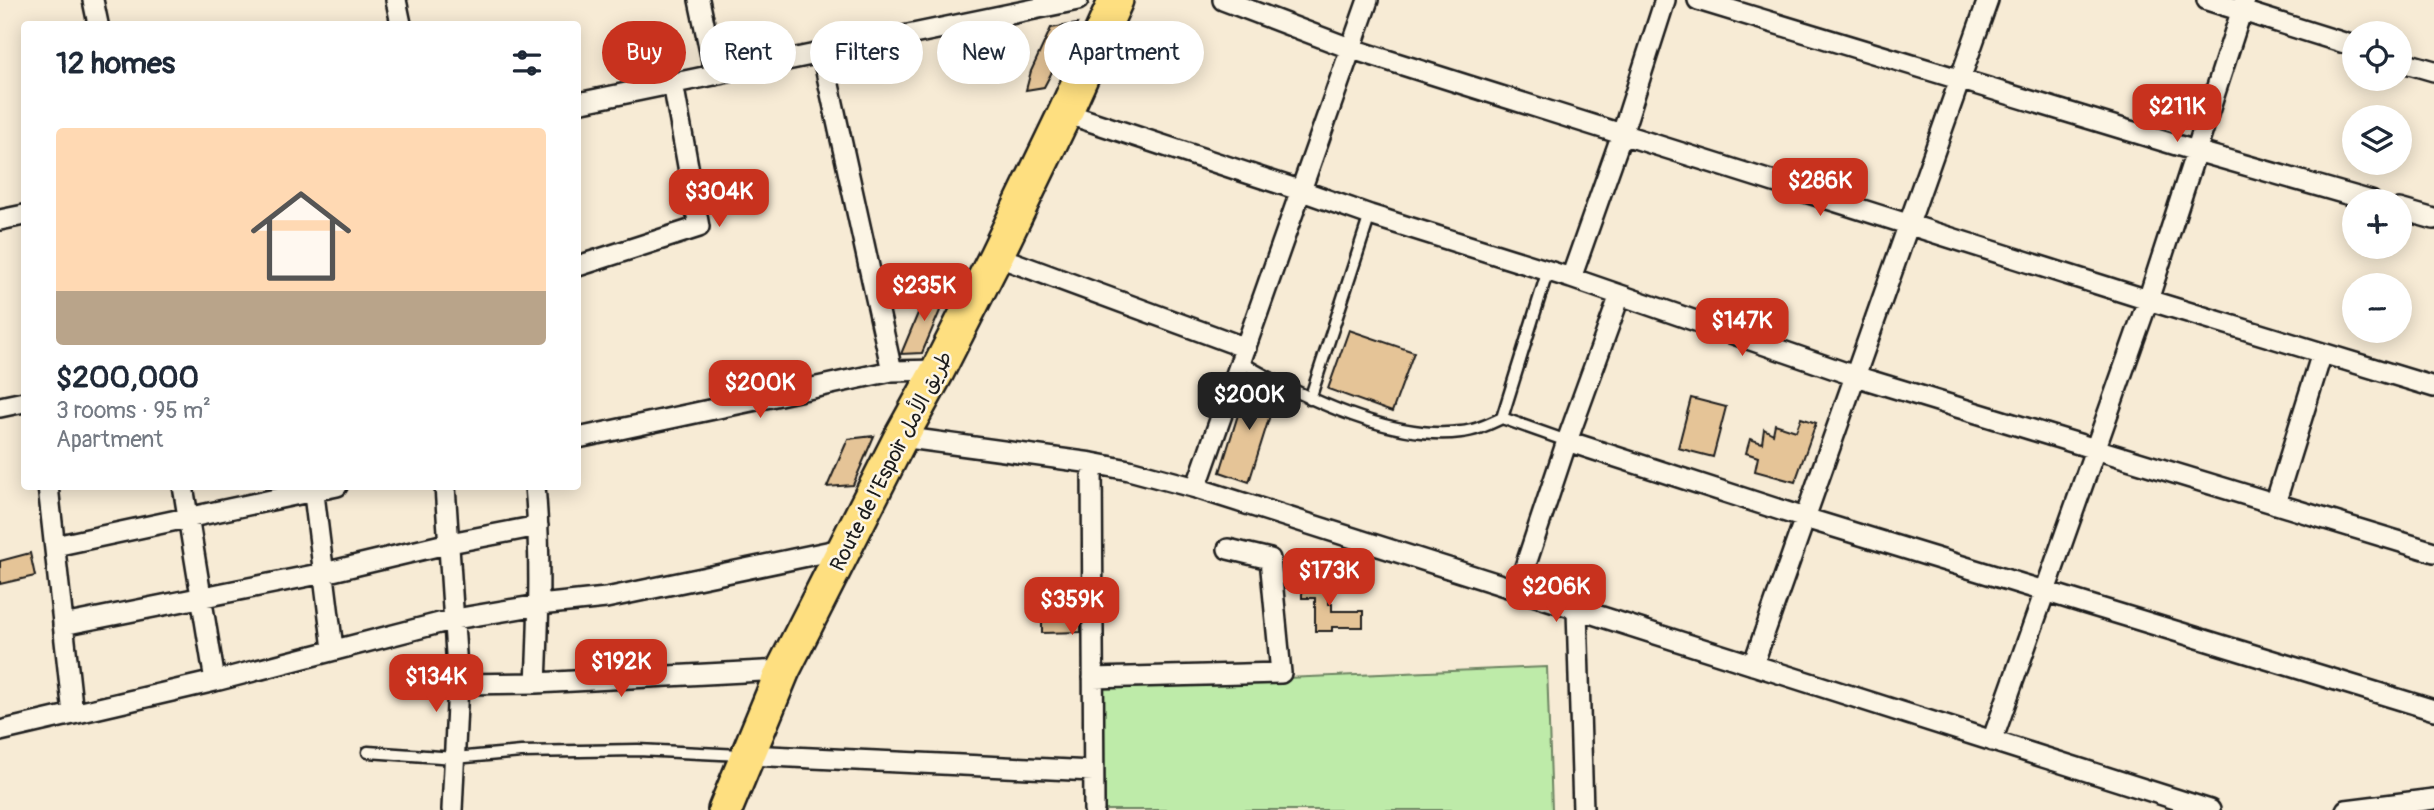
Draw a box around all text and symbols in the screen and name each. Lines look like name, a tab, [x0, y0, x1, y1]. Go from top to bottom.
chip: Buy	[602, 21, 686, 84]
chip: Rent	[700, 21, 796, 84]
chip: Filters	[810, 21, 923, 84]
chip: New	[937, 21, 1030, 84]
chip: Apartment	[1044, 21, 1204, 84]
map controls	[2342, 21, 2412, 343]
button: locate	[2342, 21, 2412, 91]
icon: filters	[508, 44, 546, 82]
text: 12 homes	[56, 45, 175, 82]
pin: $211K	[2128, 85, 2226, 144]
text: $211K	[2148, 92, 2206, 121]
button: layers	[2342, 105, 2412, 175]
pin: $286K	[1771, 158, 1869, 218]
text: $286K	[1788, 166, 1852, 195]
pin: $304K	[670, 170, 768, 229]
icon: home	[238, 173, 364, 299]
text: $304K	[685, 177, 753, 206]
button: +	[2342, 189, 2412, 259]
pin: $235K	[875, 264, 973, 323]
text: $235K	[892, 271, 956, 300]
button: −	[2342, 273, 2412, 343]
pin: $147K	[1693, 298, 1791, 358]
text: $147K	[1712, 306, 1772, 335]
street label: Route de l’Espoir طريق الأمل	[823, 346, 959, 576]
text: $200,000	[56, 359, 199, 396]
pin: $200K	[711, 360, 809, 420]
text: $200K	[725, 368, 795, 397]
pin: $200K	[1200, 372, 1298, 432]
text: $200K	[1214, 380, 1284, 409]
text: 3 rooms · 95 m²	[56, 396, 211, 425]
text: Apartment	[56, 425, 163, 454]
pin: $173K	[1280, 548, 1378, 608]
text: $173K	[1299, 556, 1359, 585]
pin: $206K	[1507, 564, 1605, 624]
text: $206K	[1522, 572, 1590, 601]
pin: $359K	[1023, 578, 1121, 637]
text: $359K	[1040, 585, 1104, 614]
pin: $192K	[572, 640, 670, 699]
text: $192K	[591, 647, 651, 676]
pin: $134K	[387, 654, 485, 714]
text: $134K	[405, 662, 467, 691]

